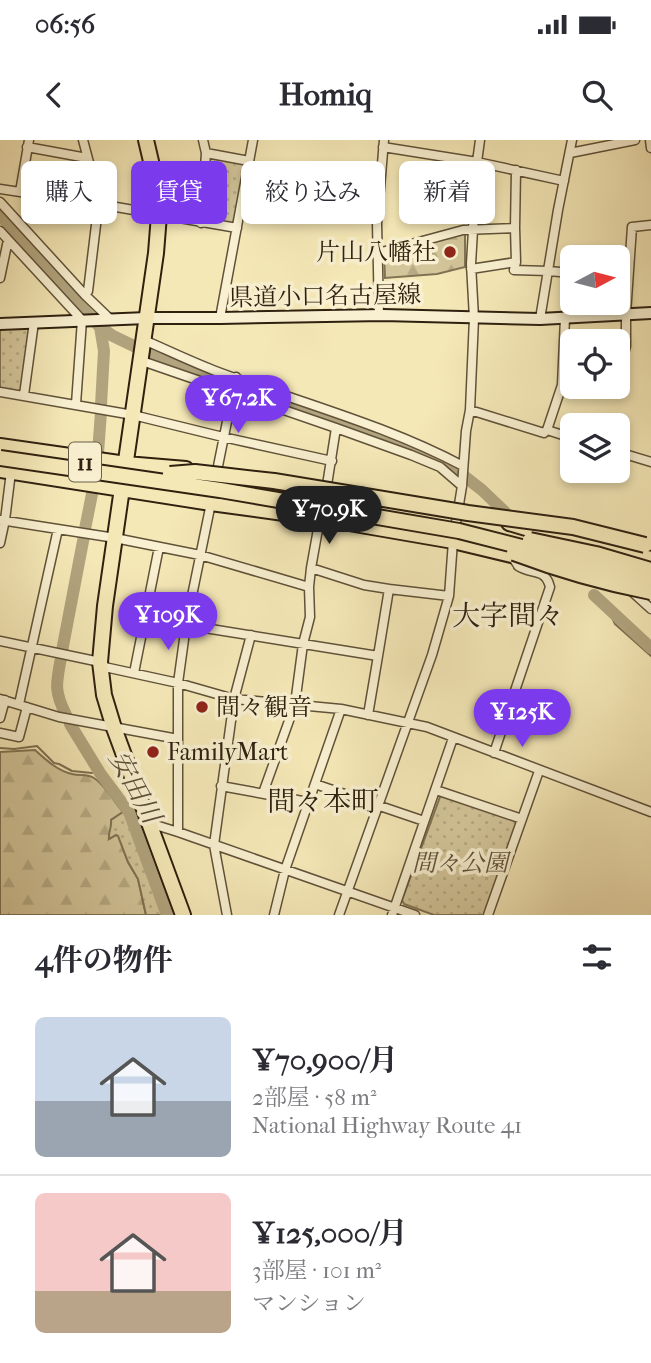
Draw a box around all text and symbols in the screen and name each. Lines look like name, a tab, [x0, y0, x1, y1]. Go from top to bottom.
text: 06:56	[35, 9, 95, 40]
icon: back	[35, 76, 73, 114]
text: Homiq	[279, 76, 372, 113]
icon: search	[578, 76, 616, 114]
chip: 購入	[21, 161, 117, 224]
chip: 賃貸	[131, 161, 227, 224]
chip: 絞り込み	[241, 161, 385, 224]
chip: 新着	[399, 161, 495, 224]
place label: 片山八幡社	[316, 238, 436, 266]
marker: 片山八幡社	[442, 244, 458, 260]
north arrow	[560, 245, 630, 315]
map controls	[560, 245, 630, 483]
street label: 県道小口名古屋線	[229, 280, 421, 312]
button: locate	[560, 329, 630, 399]
pin: ¥67.2K	[181, 376, 295, 435]
text: ¥67.2K	[201, 384, 275, 411]
button: layers	[560, 413, 630, 483]
road number: 11	[69, 442, 101, 482]
pin: ¥70.9K	[272, 486, 386, 546]
text: ¥70.9K	[292, 495, 366, 522]
pin: ¥109K	[119, 592, 217, 652]
district label: 大字間々	[452, 599, 564, 632]
text: ¥109K	[134, 601, 202, 628]
pin: ¥125K	[473, 690, 571, 749]
place label: 間々観音	[216, 693, 312, 721]
text: ¥125K	[490, 698, 554, 725]
marker: 間々観音	[194, 699, 210, 715]
place label: FamilyMart	[167, 738, 289, 766]
marker: FamilyMart	[145, 744, 161, 760]
water label: 安田川	[103, 745, 169, 831]
district label: 間々本町	[267, 785, 379, 818]
park label: 間々公園	[412, 849, 512, 877]
icon: filters	[578, 938, 616, 976]
text: 4件の物件	[35, 943, 173, 978]
text: ¥70,900/月	[252, 1043, 398, 1078]
icon: home	[91, 1045, 175, 1129]
text: 2部屋 · 58 m²	[252, 1084, 376, 1111]
text: National Highway Route 41	[252, 1112, 522, 1139]
text: ¥125,000/月	[252, 1216, 408, 1251]
icon: home	[91, 1221, 175, 1305]
text: 3部屋 · 101 m²	[252, 1257, 381, 1284]
text: マンション	[252, 1290, 366, 1317]

